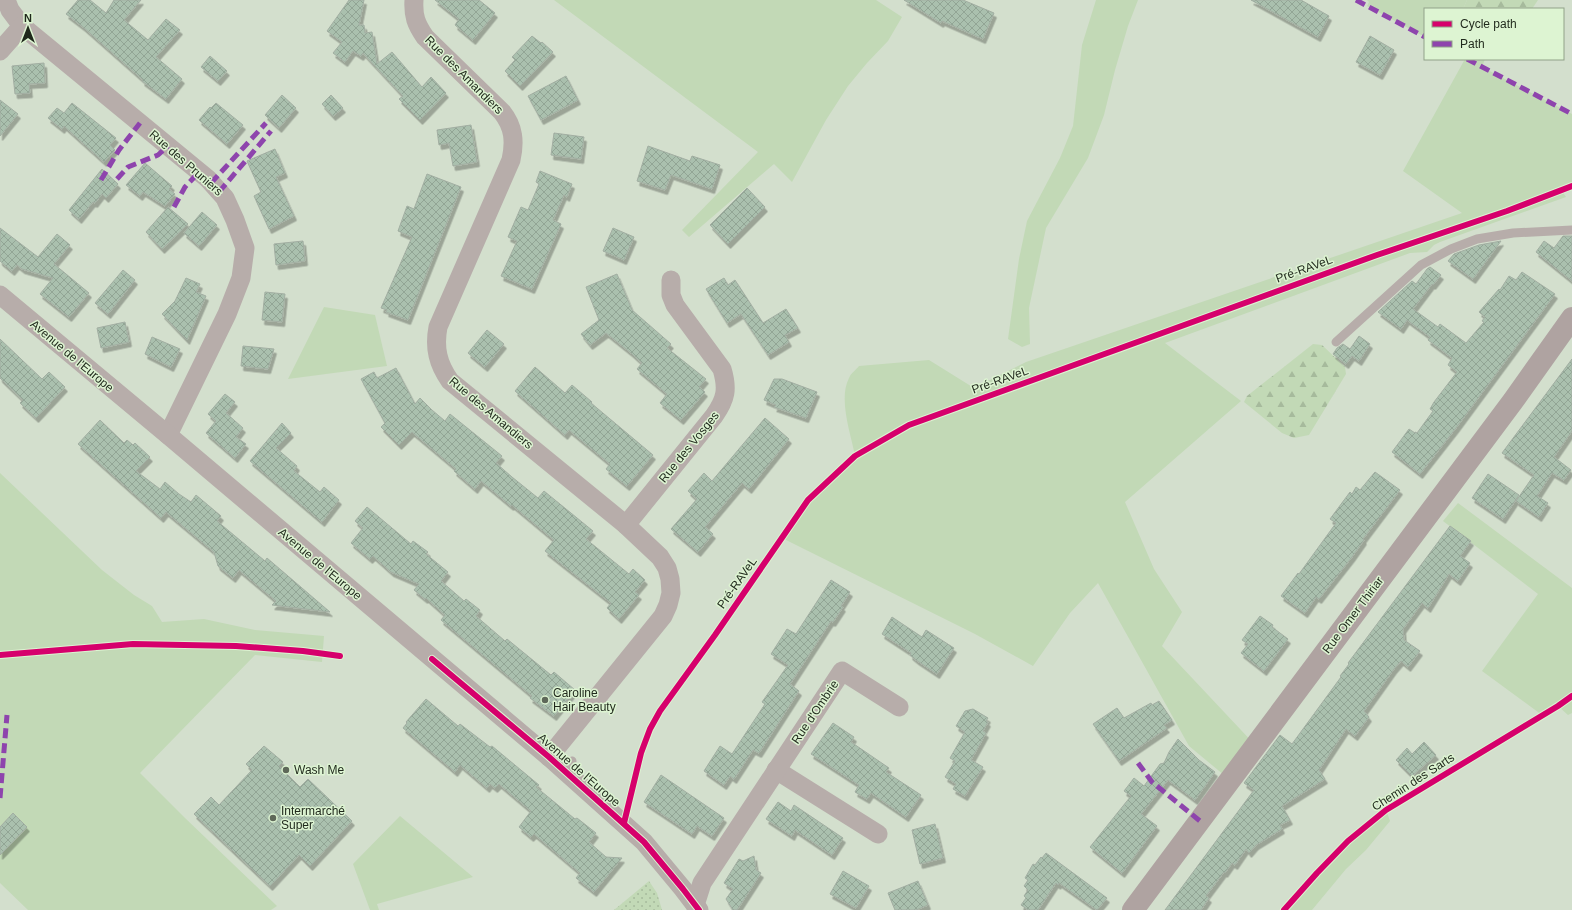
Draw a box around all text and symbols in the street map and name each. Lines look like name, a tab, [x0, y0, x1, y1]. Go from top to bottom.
north arrow	[8, 8, 48, 48]
legend	[1424, 8, 1564, 60]
text: N	[24, 12, 32, 24]
text: Cycle path	[1460, 17, 1517, 31]
street label: Rue des Amandiers	[422, 33, 506, 117]
text: Path	[1460, 37, 1485, 51]
street label: Rue des Pruniers	[146, 127, 226, 199]
street label: Pré-RAVeL	[1274, 252, 1334, 286]
street label: Avenue de l'Europe	[28, 317, 117, 395]
street label: Pré-RAVeL	[970, 363, 1030, 397]
street label: Rue des Amandiers	[446, 374, 536, 452]
street label: Rue des Vosges	[656, 409, 722, 485]
street label: Avenue de l'Europe	[276, 525, 365, 603]
street label: Pré-RAVeL	[714, 554, 760, 611]
street label: Rue Omer Thiriar	[1320, 574, 1386, 656]
street label: Rue d'Ombrie	[789, 677, 842, 746]
place label: Caroline Hair Beauty	[553, 686, 616, 714]
marker: Caroline Hair Beauty	[540, 695, 550, 705]
street label: Avenue de l'Europe	[535, 731, 623, 810]
street label: Chemin des Sarts	[1369, 750, 1457, 814]
place label: Wash Me	[294, 763, 345, 777]
marker: Wash Me	[281, 765, 291, 775]
place label: Intermarché Super	[281, 804, 345, 832]
marker: Intermarché Super	[268, 813, 278, 823]

